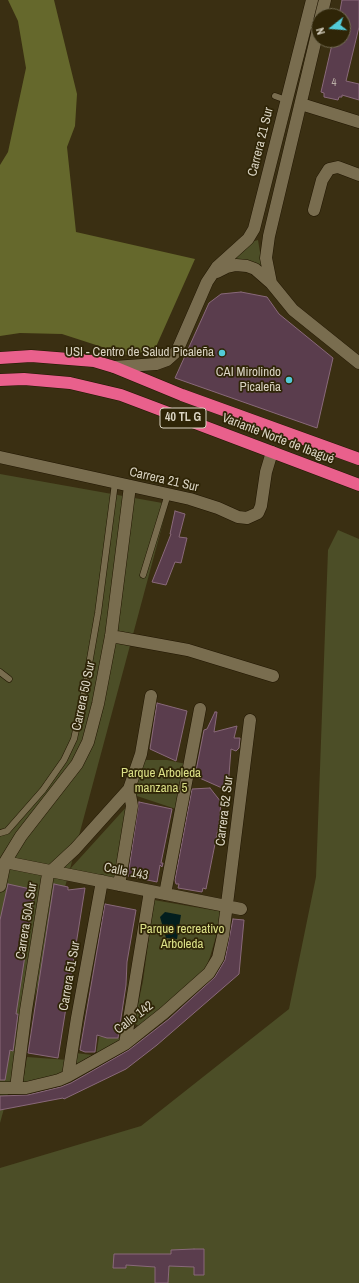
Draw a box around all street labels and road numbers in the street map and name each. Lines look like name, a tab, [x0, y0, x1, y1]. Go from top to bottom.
street label: Carrera 21 Sur	[245, 106, 277, 178]
road number: 40 TL G	[160, 408, 206, 428]
street label: Variante Norte de Ibagué	[220, 410, 336, 468]
street label: Carrera 21 Sur	[128, 464, 200, 496]
street label: Carrera 50 Sur	[69, 660, 99, 732]
street label: Carrera 52 Sur	[213, 775, 237, 847]
street label: Calle 143	[102, 860, 150, 884]
street label: Carrera 50A Sur	[13, 881, 41, 961]
street label: Carrera 51 Sur	[56, 940, 84, 1012]
street label: Calle 142	[111, 998, 157, 1038]

